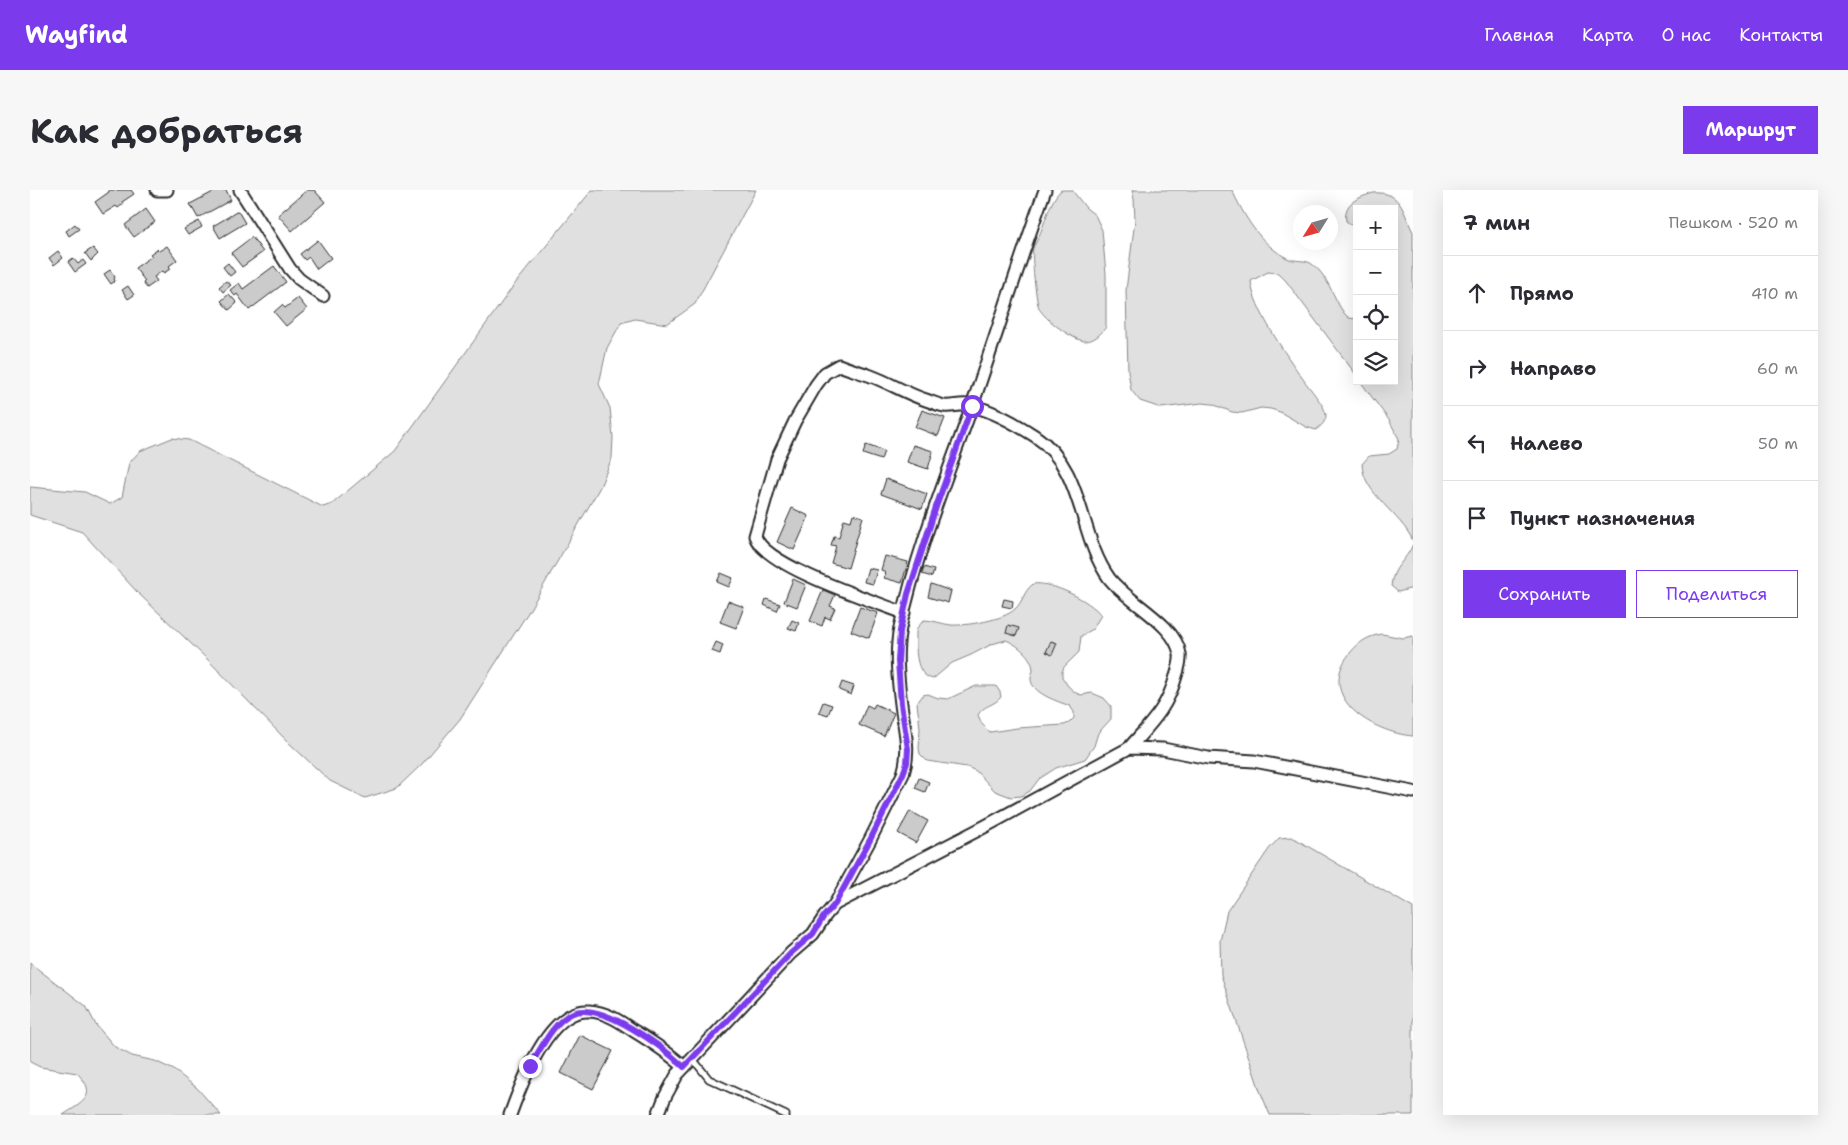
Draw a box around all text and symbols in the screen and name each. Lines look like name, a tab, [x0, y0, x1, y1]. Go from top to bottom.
text: Wayfind	[25, 19, 128, 51]
text: Главная	[1484, 23, 1554, 47]
text: Карта	[1582, 23, 1634, 47]
text: О нас	[1662, 23, 1711, 47]
text: Контакты	[1739, 23, 1823, 47]
button: Маршрут	[1683, 106, 1818, 154]
text: Как добраться	[30, 107, 303, 154]
north arrow	[1293, 205, 1338, 250]
map controls	[1353, 205, 1398, 385]
button: +	[1353, 205, 1398, 250]
text: 7 мин	[1463, 209, 1530, 237]
text: Пешком · 520 m	[1669, 212, 1798, 233]
button: −	[1353, 250, 1398, 295]
icon: ahead	[1463, 279, 1491, 307]
text: Прямо	[1510, 281, 1574, 306]
text: 410 m	[1751, 283, 1798, 304]
button: locate	[1353, 295, 1398, 340]
button: layers	[1353, 340, 1398, 385]
icon: right	[1463, 354, 1491, 382]
text: Направо	[1510, 356, 1596, 381]
text: 60 m	[1757, 358, 1798, 379]
route start	[961, 395, 984, 418]
icon: left	[1463, 429, 1491, 457]
text: Налево	[1510, 431, 1583, 456]
text: 50 m	[1758, 433, 1798, 454]
icon: arrive	[1463, 504, 1491, 532]
text: Пункт назначения	[1510, 506, 1695, 531]
button: Сохранить	[1463, 570, 1626, 618]
button: Поделиться	[1636, 570, 1798, 618]
route end	[519, 1055, 542, 1078]

